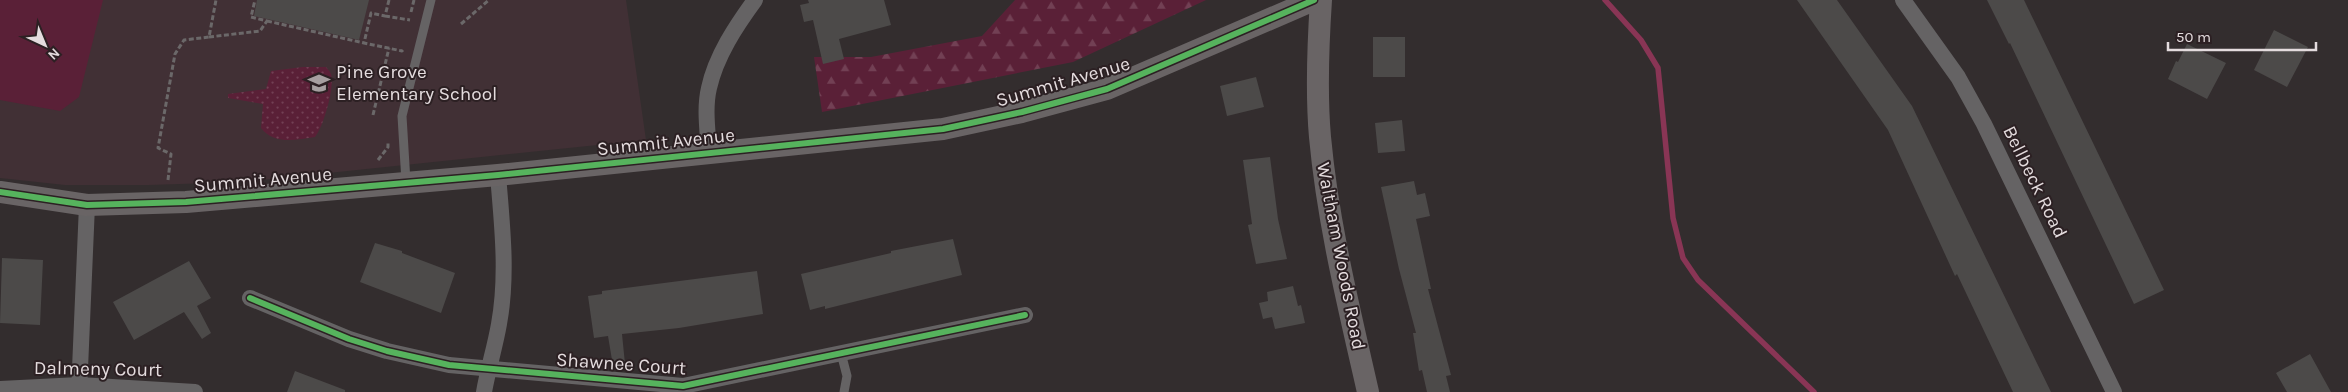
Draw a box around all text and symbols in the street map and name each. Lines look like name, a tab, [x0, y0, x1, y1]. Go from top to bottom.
north arrow	[20, 20, 70, 70]
scale bar	[2168, 20, 2316, 52]
text: 50 m	[2176, 28, 2211, 46]
text: N	[44, 44, 63, 64]
street label: Summit Avenue	[993, 52, 1133, 112]
place label: Pine Grove Elementary School	[336, 61, 497, 105]
school or university icon: Pine Grove Elementary School	[306, 70, 332, 96]
street label: Bellbeck Road	[1998, 122, 2072, 242]
street label: Summit Avenue	[596, 124, 736, 160]
street label: Waltham Woods Road	[1312, 161, 1370, 351]
street label: Summit Avenue	[193, 163, 333, 197]
street label: Shawnee Court	[555, 348, 687, 380]
street label: Dalmeny Court	[34, 357, 162, 381]

